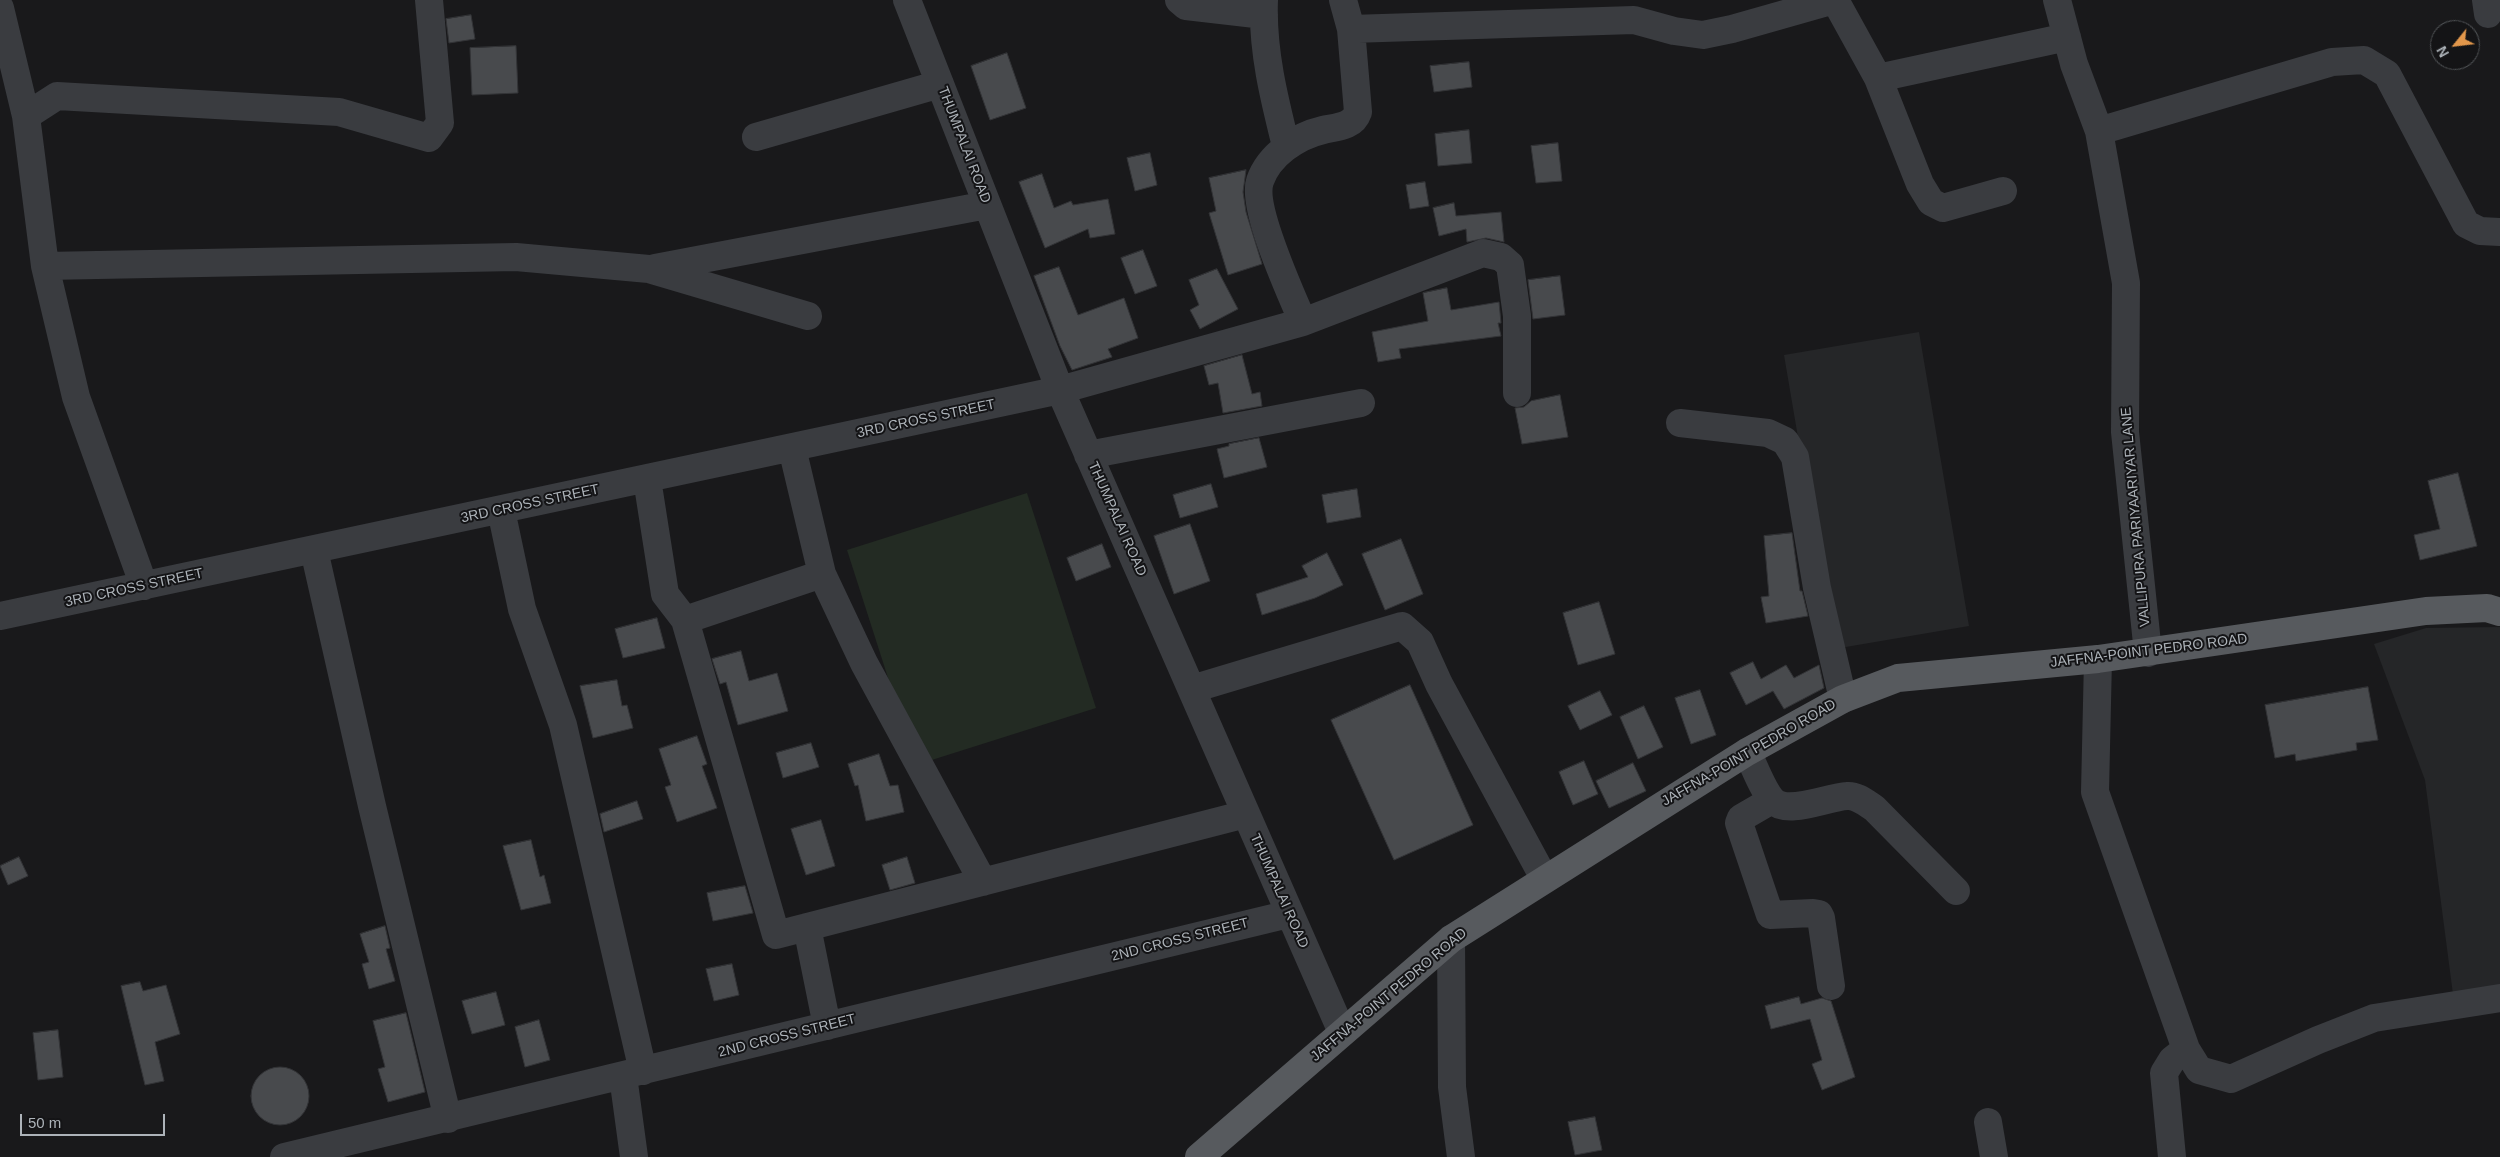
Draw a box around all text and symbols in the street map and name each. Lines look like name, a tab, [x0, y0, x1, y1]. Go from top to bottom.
north arrow	[2430, 20, 2480, 70]
text: N	[2433, 43, 2452, 60]
street label: THUMPALAI ROAD	[934, 84, 994, 206]
street label: 3RD CROSS STREET	[855, 396, 997, 442]
street label: VALLIPURA PARIYAARIYAR LANE	[2118, 406, 2154, 628]
street label: THUMPALAI ROAD	[1084, 459, 1150, 579]
street label: 3RD CROSS STREET	[459, 481, 601, 527]
street label: 3RD CROSS STREET	[63, 565, 205, 611]
street label: JAFFNA-POINT PEDRO ROAD	[2050, 631, 2248, 671]
street label: JAFFNA-POINT PEDRO ROAD	[1659, 696, 1839, 810]
street label: THUMPALAI ROAD	[1246, 831, 1312, 951]
street label: 2ND CROSS STREET	[1110, 915, 1250, 965]
street label: JAFFNA-POINT PEDRO ROAD	[1308, 925, 1470, 1065]
street label: 2ND CROSS STREET	[717, 1011, 857, 1061]
scale bar	[22, 1104, 168, 1136]
text: 50 m	[28, 1114, 61, 1131]

